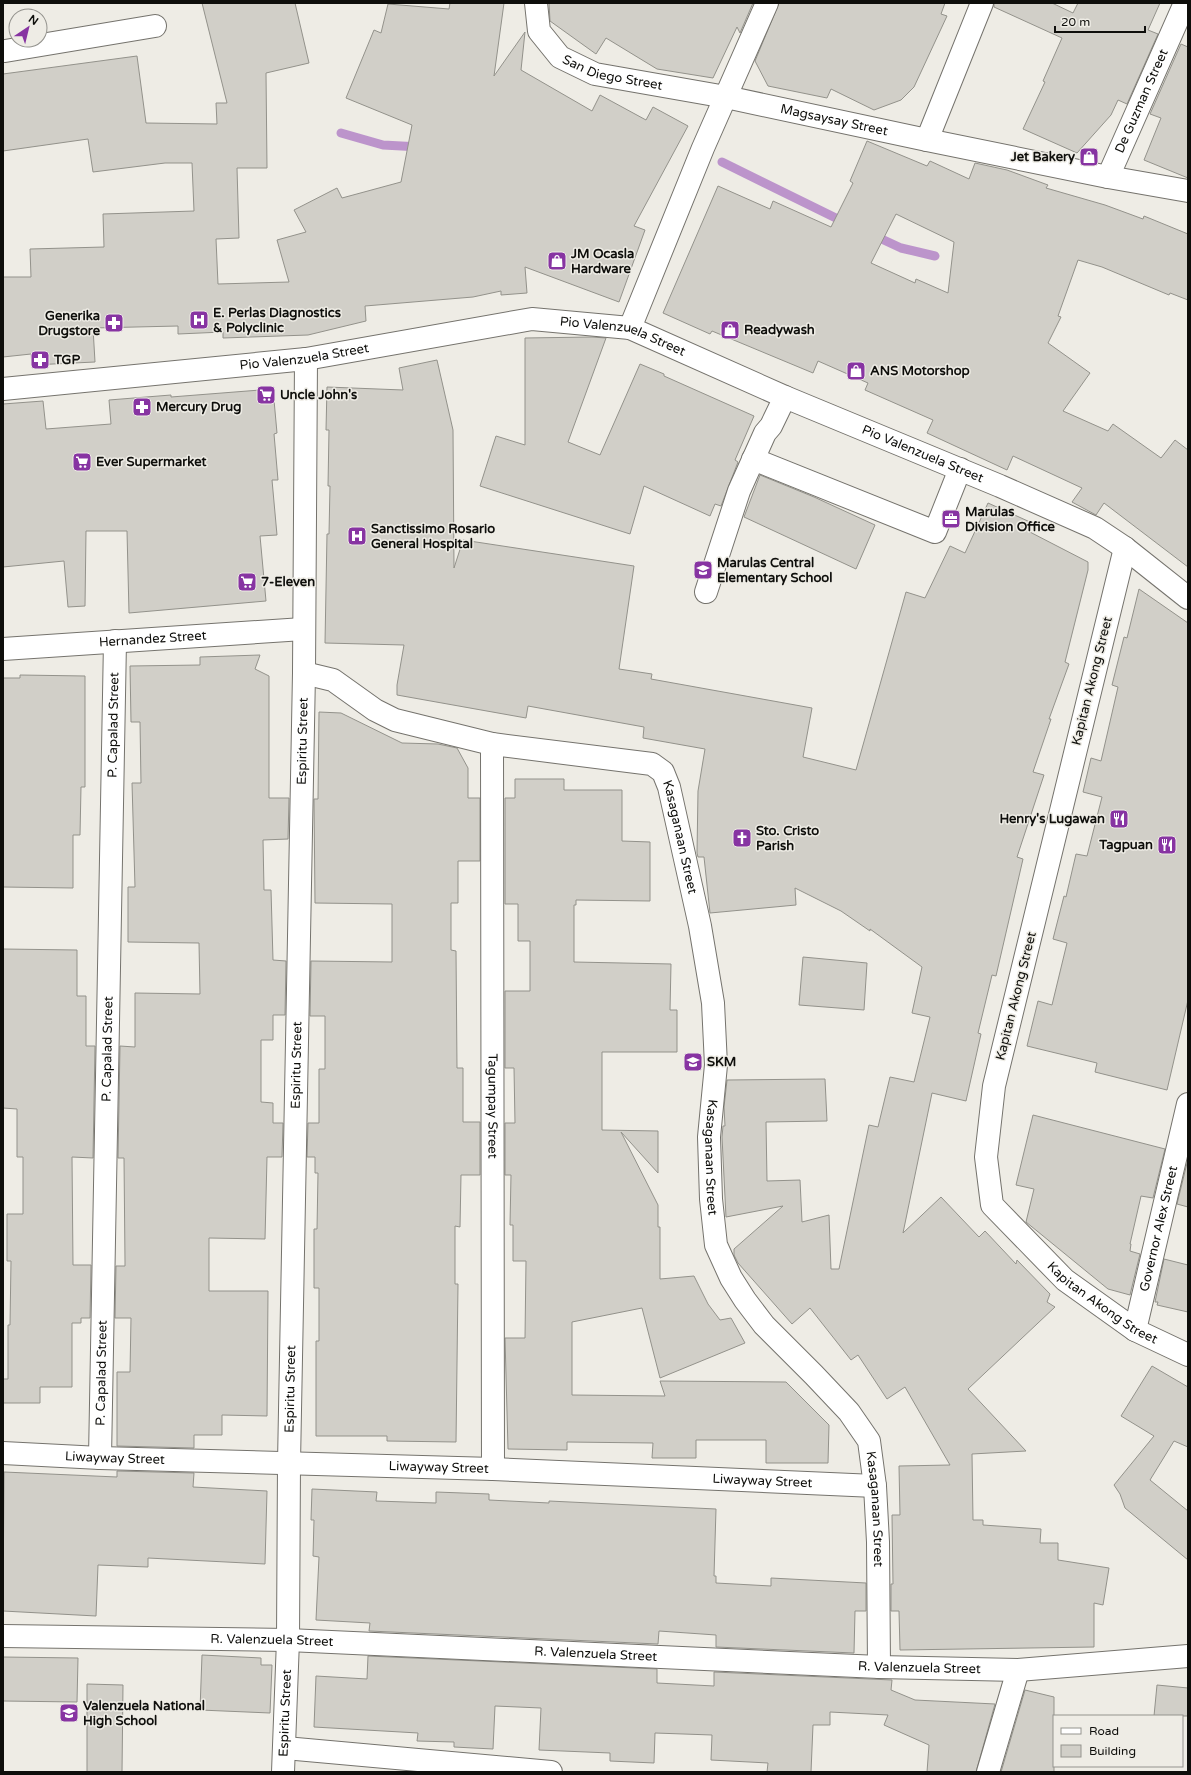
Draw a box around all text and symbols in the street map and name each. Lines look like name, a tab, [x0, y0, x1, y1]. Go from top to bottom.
north arrow	[8, 8, 48, 48]
scale bar	[1055, 8, 1145, 34]
text: N	[26, 12, 41, 28]
text: 20 m	[1061, 15, 1090, 29]
street label: De Guzman Street	[1112, 46, 1172, 156]
street label: San Diego Street	[560, 51, 664, 94]
street label: Magsaysay Street	[779, 101, 889, 139]
shop icon: Jet Bakery	[1078, 146, 1100, 168]
place label: Jet Bakery	[1010, 149, 1075, 165]
place label: JM Ocasla Hardware	[570, 246, 634, 277]
shop icon: JM Ocasla Hardware	[546, 250, 568, 272]
place label: E. Perlas Diagnostics & Polyclinic	[213, 305, 341, 336]
place label: Generika Drugstore	[38, 308, 101, 339]
hospital icon: E. Perlas Diagnostics & Polyclinic	[188, 309, 210, 331]
pharmacy icon: Generika Drugstore	[103, 312, 125, 334]
street label: Pio Valenzuela Street	[559, 314, 688, 360]
shop icon: Readywash	[719, 319, 741, 341]
place label: Readywash	[744, 322, 815, 338]
street label: Pio Valenzuela Street	[239, 340, 370, 374]
pharmacy icon: TGP	[29, 349, 51, 371]
place label: TGP	[53, 352, 80, 368]
shop icon: ANS Motorshop	[845, 360, 867, 382]
place label: ANS Motorshop	[870, 363, 970, 379]
supermarket icon: Uncle John's	[255, 384, 277, 406]
place label: Uncle John's	[280, 387, 357, 403]
pharmacy icon: Mercury Drug	[131, 396, 153, 418]
place label: Mercury Drug	[156, 399, 241, 415]
street label: Pio Valenzuela Street	[859, 422, 986, 486]
supermarket icon: Ever Supermarket	[71, 451, 93, 473]
place label: Ever Supermarket	[96, 454, 206, 470]
place label: Marulas Division Office	[965, 504, 1056, 535]
office icon: Marulas Division Office	[940, 508, 962, 530]
place label: Sanctissimo Rosario General Hospital	[371, 521, 495, 552]
hospital icon: Sanctissimo Rosario General Hospital	[346, 525, 368, 547]
place label: Marulas Central Elementary School	[717, 555, 832, 586]
school or university icon: Marulas Central Elementary School	[692, 559, 714, 581]
supermarket icon: 7-Eleven	[236, 571, 258, 593]
place label: 7-Eleven	[261, 574, 315, 590]
street label: Kapitan Akong Street	[1068, 615, 1116, 747]
street label: Hernandez Street	[98, 627, 207, 651]
street label: P. Capalad Street	[104, 672, 122, 778]
street label: Espiritu Street	[294, 697, 312, 785]
street label: Kasaganaan Street	[659, 778, 701, 895]
restaurant icon: Henry's Lugawan	[1108, 808, 1130, 830]
place label: Henry's Lugawan	[999, 811, 1105, 827]
place label: Sto. Cristo Parish	[756, 823, 819, 854]
church icon: Sto. Cristo Parish	[731, 827, 753, 849]
restaurant icon: Tagpuan	[1156, 834, 1178, 856]
place label: Tagpuan	[1098, 837, 1153, 853]
street label: Kapitan Akong Street	[992, 930, 1040, 1062]
street label: P. Capalad Street	[99, 996, 116, 1102]
street label: Espiritu Street	[288, 1021, 305, 1109]
school or university icon: SKM	[682, 1051, 704, 1073]
street label: Tagumpay Street	[484, 1053, 501, 1159]
place label: SKM	[707, 1054, 736, 1070]
street label: Kasaganaan Street	[701, 1099, 721, 1216]
street label: Governor Alex Street	[1136, 1164, 1181, 1293]
street label: Kapitan Akong Street	[1044, 1258, 1160, 1347]
street label: P. Capalad Street	[93, 1320, 111, 1426]
street label: Espiritu Street	[282, 1345, 299, 1433]
street label: Liwayway Street	[64, 1448, 165, 1468]
street label: Kasaganaan Street	[862, 1450, 886, 1567]
street label: Liwayway Street	[388, 1458, 489, 1477]
street label: Liwayway Street	[712, 1471, 813, 1491]
street label: R. Valenzuela Street	[210, 1631, 334, 1650]
street label: R. Valenzuela Street	[534, 1643, 658, 1665]
street label: R. Valenzuela Street	[857, 1658, 981, 1677]
street label: Espiritu Street	[276, 1669, 295, 1757]
place label: Valenzuela National High School	[83, 1698, 205, 1729]
school or university icon: Valenzuela National High School	[58, 1702, 80, 1724]
legend	[1053, 1715, 1183, 1767]
text: Road	[1089, 1724, 1119, 1738]
text: Building	[1089, 1744, 1136, 1758]

